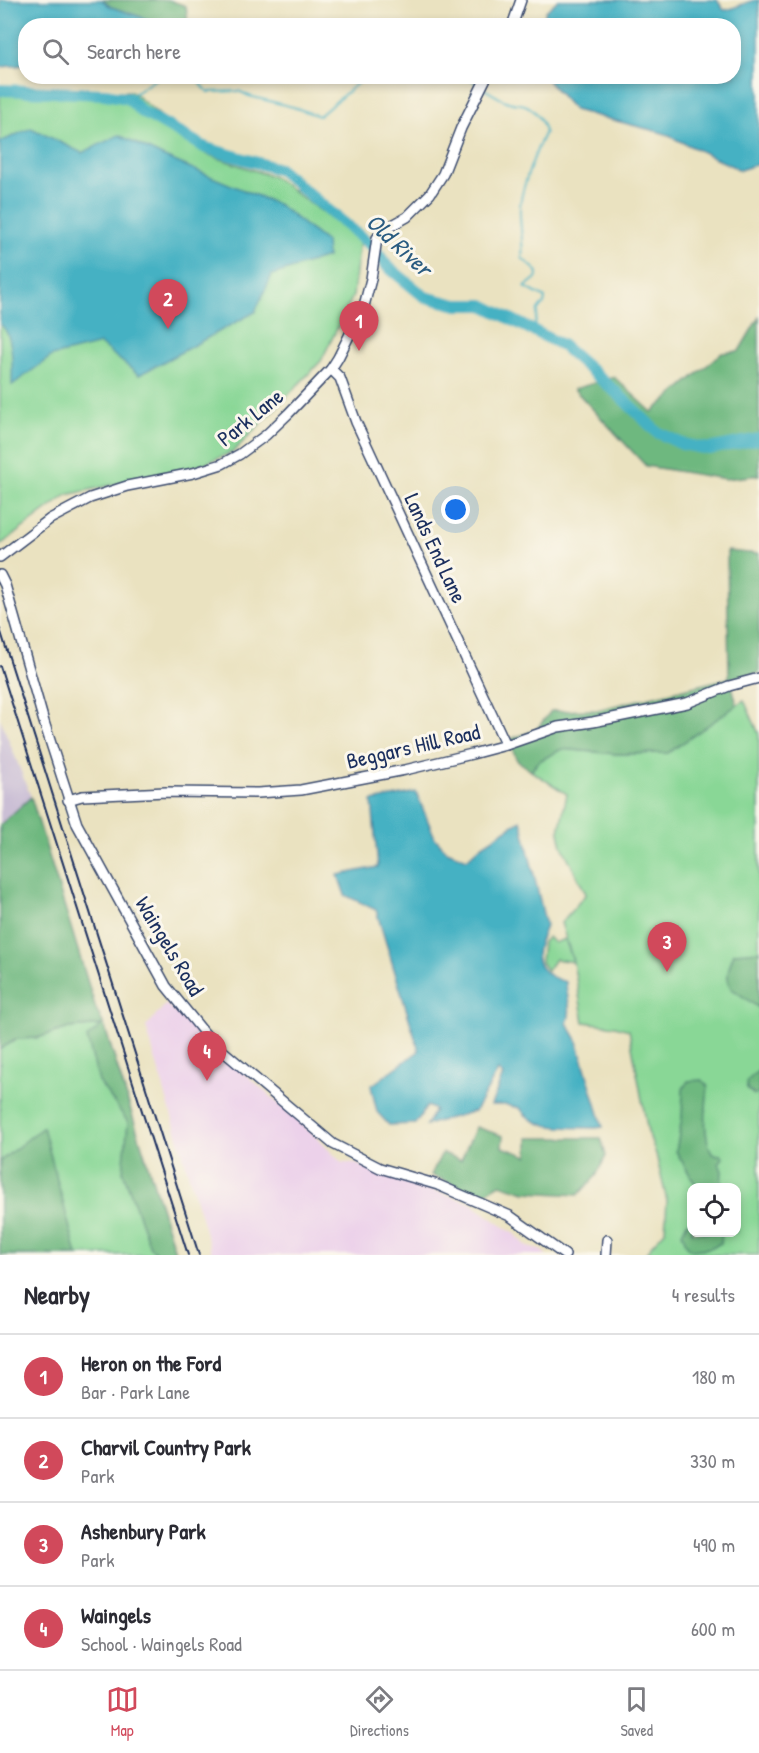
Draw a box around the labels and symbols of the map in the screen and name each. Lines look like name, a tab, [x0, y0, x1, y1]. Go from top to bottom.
water label: Old River	[360, 206, 442, 285]
pin: 2	[148, 280, 188, 329]
pin: 1	[340, 302, 378, 351]
street label: Park Lane	[210, 381, 290, 453]
street label: Lands End Lane	[398, 488, 475, 608]
your location	[441, 495, 470, 524]
street label: Beggars Hill Road	[343, 716, 483, 776]
street label: Waingels Road	[129, 891, 212, 1002]
pin: 3	[648, 922, 686, 972]
pin: 4	[188, 1032, 226, 1081]

